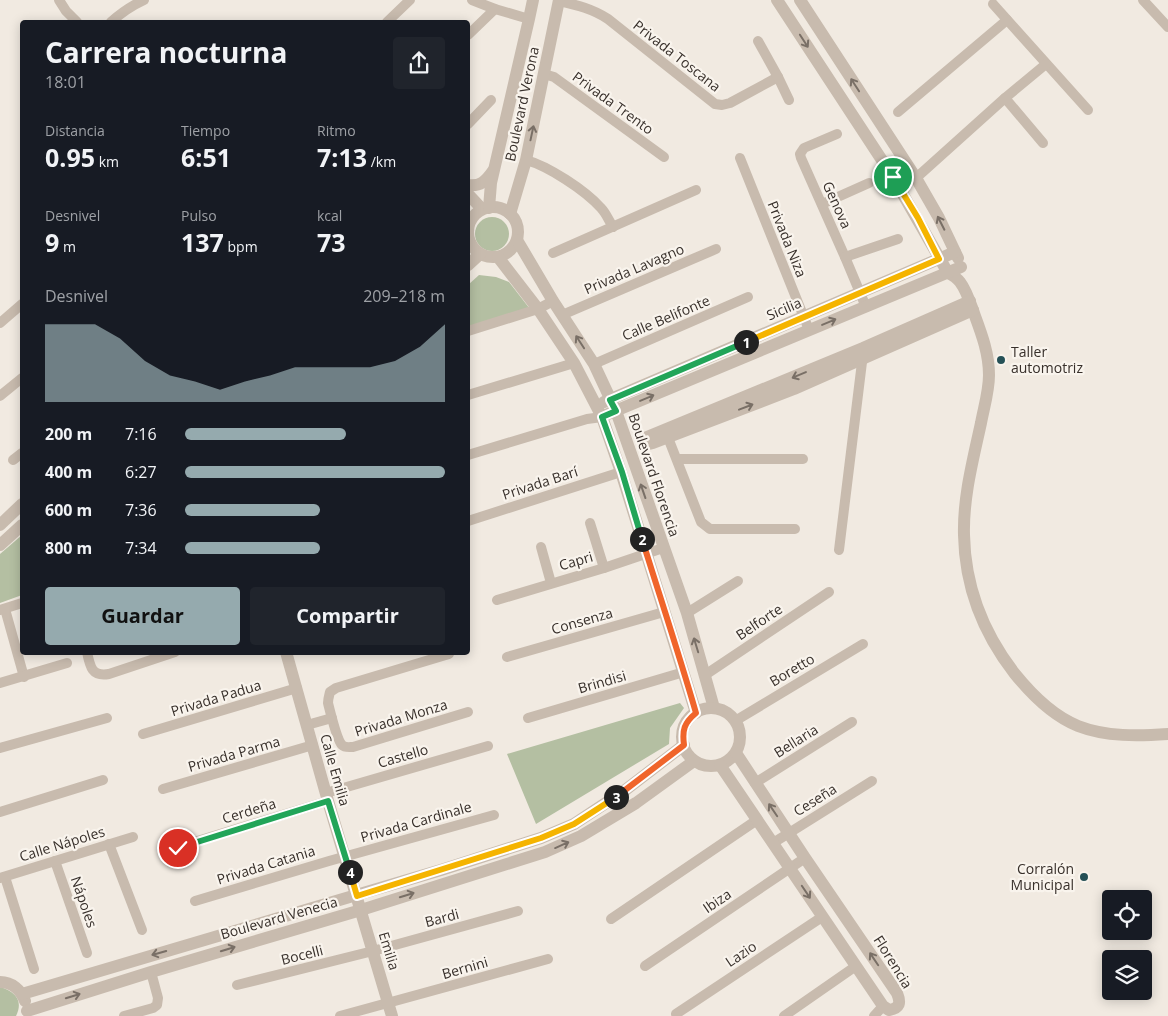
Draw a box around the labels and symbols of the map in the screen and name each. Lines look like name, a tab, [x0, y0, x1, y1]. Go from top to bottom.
street label: Privada Toscana	[630, 15, 725, 96]
one-way arrow	[799, 34, 809, 48]
street label: Boulevard Verona	[500, 45, 543, 163]
street label: Privada Trento	[569, 67, 658, 138]
one-way arrow	[850, 78, 860, 92]
one-way arrow	[527, 126, 537, 142]
pin	[872, 156, 914, 198]
street label: Genova	[819, 178, 856, 231]
street label: Privada Niza	[764, 198, 811, 280]
one-way arrow	[936, 216, 945, 231]
street label: Privada Lavagno	[581, 239, 687, 298]
street label: Calle Belifonte	[619, 290, 713, 345]
street label: Sicilia	[763, 293, 804, 324]
one-way arrow	[821, 317, 836, 326]
pin: 1	[734, 330, 758, 354]
one-way arrow	[574, 335, 585, 349]
place label: Taller automotriz	[1011, 342, 1083, 377]
marker: Taller automotriz	[995, 354, 1007, 366]
one-way arrow	[792, 370, 807, 380]
one-way arrow	[639, 393, 654, 402]
one-way arrow	[738, 402, 754, 411]
street label: Boulevard Florencia	[624, 411, 685, 539]
street label: Privada Barí	[500, 461, 581, 504]
one-way arrow	[638, 483, 648, 499]
pin: 2	[630, 526, 654, 552]
street label: Capri	[557, 547, 595, 574]
street label: Belforte	[732, 599, 786, 644]
street label: Consenza	[549, 603, 615, 638]
one-way arrow	[691, 637, 701, 653]
street label: Boretto	[766, 649, 818, 690]
street label: Brindisi	[576, 666, 628, 697]
street label: Privada Padua	[168, 675, 263, 720]
street label: Privada Monza	[352, 694, 450, 741]
street label: Bellaria	[770, 720, 821, 762]
street label: Privada Parma	[186, 731, 282, 776]
street label: Calle Emilia	[316, 732, 355, 808]
street label: Castello	[375, 739, 430, 772]
street label: Ceseña	[790, 779, 840, 820]
pin: 3	[604, 784, 628, 810]
street label: Cerdeña	[220, 793, 278, 828]
street label: Privada Cardinale	[358, 797, 474, 846]
one-way arrow	[768, 803, 778, 817]
street label: Calle Nápoles	[17, 821, 107, 866]
pin	[157, 827, 199, 869]
one-way arrow	[554, 839, 569, 849]
street label: Privada Catania	[214, 841, 317, 888]
place label: Corralón Municipal	[1011, 859, 1074, 894]
pin: 4	[338, 860, 362, 884]
marker: Corralón Municipal	[1078, 871, 1090, 883]
street label: Nápoles	[67, 874, 102, 930]
street label: Ibiza	[699, 884, 735, 917]
one-way arrow	[801, 885, 811, 899]
one-way arrow	[399, 890, 415, 900]
street label: Boulevard Venecia	[218, 892, 340, 943]
street label: Bardi	[423, 904, 461, 931]
street label: Emilia	[375, 929, 404, 972]
street label: Florencia	[870, 932, 917, 992]
street label: Lazio	[721, 936, 760, 971]
street label: Bocelli	[279, 940, 325, 969]
one-way arrow	[220, 943, 236, 953]
one-way arrow	[151, 949, 167, 959]
street label: Bernini	[440, 952, 490, 983]
one-way arrow	[869, 952, 879, 966]
one-way arrow	[65, 991, 81, 1001]

